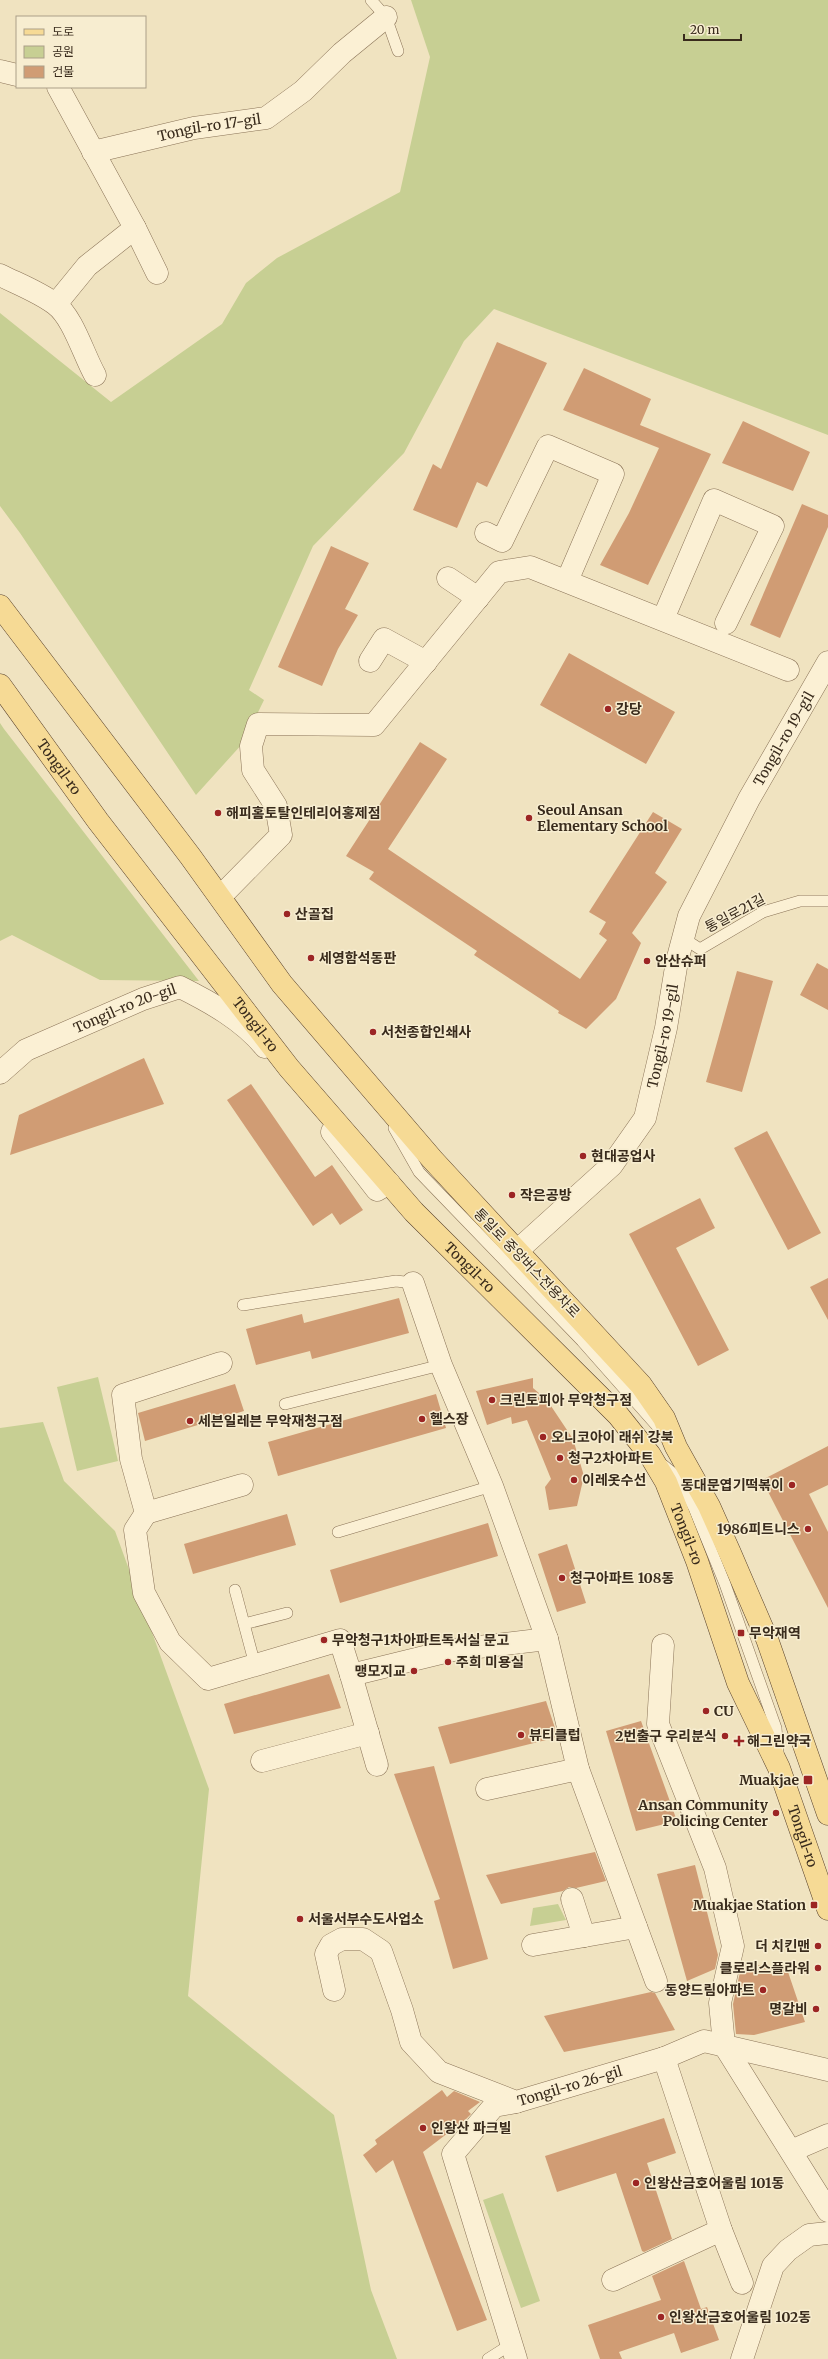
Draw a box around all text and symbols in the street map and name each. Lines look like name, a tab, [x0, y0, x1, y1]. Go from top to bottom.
legend	[16, 16, 146, 88]
scale bar	[684, 16, 741, 42]
text: 20 m	[690, 22, 719, 37]
text: 도로	[52, 24, 74, 39]
text: 공원	[52, 44, 74, 59]
text: 건물	[52, 64, 74, 79]
street label: Tongil-ro 17-gil	[156, 110, 263, 145]
street label: Tongil-ro 19-gil	[749, 688, 818, 789]
place label: 강당	[616, 700, 642, 718]
marker: 강당	[603, 704, 613, 714]
street label: Tongil-ro	[33, 736, 85, 798]
place label: Seoul Ansan Elementary School	[537, 801, 668, 835]
place label: 해피홈토탈인테리어홍제점	[226, 804, 381, 822]
marker: 해피홈토탈인테리어홍제점	[213, 808, 223, 818]
marker: Seoul Ansan Elementary School	[524, 813, 534, 823]
street label: 통일로21길	[702, 890, 768, 936]
place label: 산골집	[295, 905, 334, 923]
marker: 산골집	[282, 909, 292, 919]
place label: 세영함석동판	[319, 949, 396, 967]
place label: 안산슈퍼	[655, 952, 707, 970]
marker: 세영함석동판	[306, 953, 316, 963]
marker: 안산슈퍼	[642, 956, 652, 966]
street label: Tongil-ro 20-gil	[71, 980, 179, 1037]
street label: Tongil-ro 19-gil	[643, 982, 682, 1090]
street label: Tongil-ro	[229, 994, 282, 1056]
place label: 서천종합인쇄사	[381, 1023, 471, 1041]
marker: 서천종합인쇄사	[368, 1027, 378, 1037]
place label: 현대공업사	[591, 1147, 656, 1165]
marker: 현대공업사	[578, 1151, 588, 1161]
place label: 작은공방	[520, 1186, 572, 1204]
marker: 작은공방	[507, 1190, 517, 1200]
street label: 통일로 중앙버스전용차로	[470, 1205, 584, 1321]
street label: Tongil-ro	[440, 1238, 499, 1296]
place label: 크린토피아 무악청구점	[500, 1391, 632, 1409]
marker: 크린토피아 무악청구점	[487, 1395, 497, 1405]
place label: 헬스장	[430, 1410, 469, 1428]
place label: 세븐일레븐 무악재청구점	[198, 1412, 343, 1430]
marker: 헬스장	[417, 1414, 427, 1424]
marker: 세븐일레븐 무악재청구점	[185, 1416, 195, 1426]
place label: 오니코아이 래쉬 강북	[551, 1428, 674, 1446]
marker: 오니코아이 래쉬 강북	[538, 1432, 548, 1442]
place label: 청구2차아파트	[568, 1449, 654, 1467]
marker: 청구2차아파트	[555, 1453, 565, 1463]
place label: 이레옷수선	[582, 1471, 646, 1489]
marker: 이레옷수선	[569, 1475, 579, 1485]
place label: 동대문엽기떡볶이	[681, 1476, 784, 1494]
marker: 동대문엽기떡볶이	[787, 1480, 797, 1490]
street label: Tongil-ro	[666, 1501, 707, 1567]
place label: 1986피트니스	[717, 1520, 800, 1538]
marker: 1986피트니스	[803, 1524, 813, 1534]
place label: 청구아파트 108동	[570, 1569, 674, 1587]
marker: 청구아파트 108동	[557, 1573, 567, 1583]
place label: 무악재역	[749, 1624, 801, 1642]
marker: 무악재역	[736, 1628, 746, 1638]
place label: 무악청구1차아파트독서실 문고	[332, 1631, 509, 1649]
marker: 무악청구1차아파트독서실 문고	[319, 1635, 329, 1645]
place label: 주희 미용실	[456, 1653, 524, 1671]
marker: 주희 미용실	[443, 1657, 453, 1667]
place label: 맹모지교	[354, 1662, 406, 1680]
marker: 맹모지교	[409, 1666, 419, 1676]
place label: CU	[714, 1702, 734, 1720]
marker: CU	[701, 1706, 711, 1716]
place label: 뷰티클럽	[529, 1726, 581, 1744]
place label: 2번출구 우리분식	[615, 1727, 717, 1745]
marker: 뷰티클럽	[516, 1730, 526, 1740]
marker: 2번출구 우리분식	[720, 1731, 730, 1741]
place label: 해그린약국	[747, 1732, 812, 1750]
marker: 해그린약국	[734, 1736, 744, 1746]
place label: Muakjae	[739, 1771, 799, 1789]
marker: Muakjae	[802, 1774, 814, 1786]
place label: Ansan Community Policing Center	[637, 1796, 769, 1830]
street label: Tongil-ro	[784, 1803, 822, 1869]
marker: Ansan Community Policing Center	[771, 1808, 781, 1818]
place label: Muakjae Station	[693, 1896, 806, 1914]
marker: Muakjae Station	[809, 1900, 819, 1910]
place label: 서울서부수도사업소	[308, 1910, 424, 1928]
marker: 서울서부수도사업소	[295, 1914, 305, 1924]
place label: 더 치킨맨	[755, 1937, 810, 1955]
marker: 더 치킨맨	[813, 1941, 823, 1951]
place label: 클로리스플라워	[720, 1959, 810, 1977]
marker: 클로리스플라워	[813, 1963, 823, 1973]
place label: 동양드림아파트	[665, 1981, 755, 1999]
marker: 동양드림아파트	[758, 1985, 768, 1995]
place label: 명갈비	[769, 2000, 808, 2018]
marker: 명갈비	[811, 2004, 821, 2014]
street label: Tongil-ro 26-gil	[515, 2062, 625, 2110]
place label: 인왕산 파크빌	[431, 2119, 512, 2137]
marker: 인왕산 파크빌	[418, 2123, 428, 2133]
place label: 인왕산금호어울림 101동	[644, 2174, 784, 2192]
marker: 인왕산금호어울림 101동	[631, 2178, 641, 2188]
place label: 인왕산금호어울림 102동	[669, 2308, 811, 2326]
marker: 인왕산금호어울림 102동	[656, 2312, 666, 2322]

